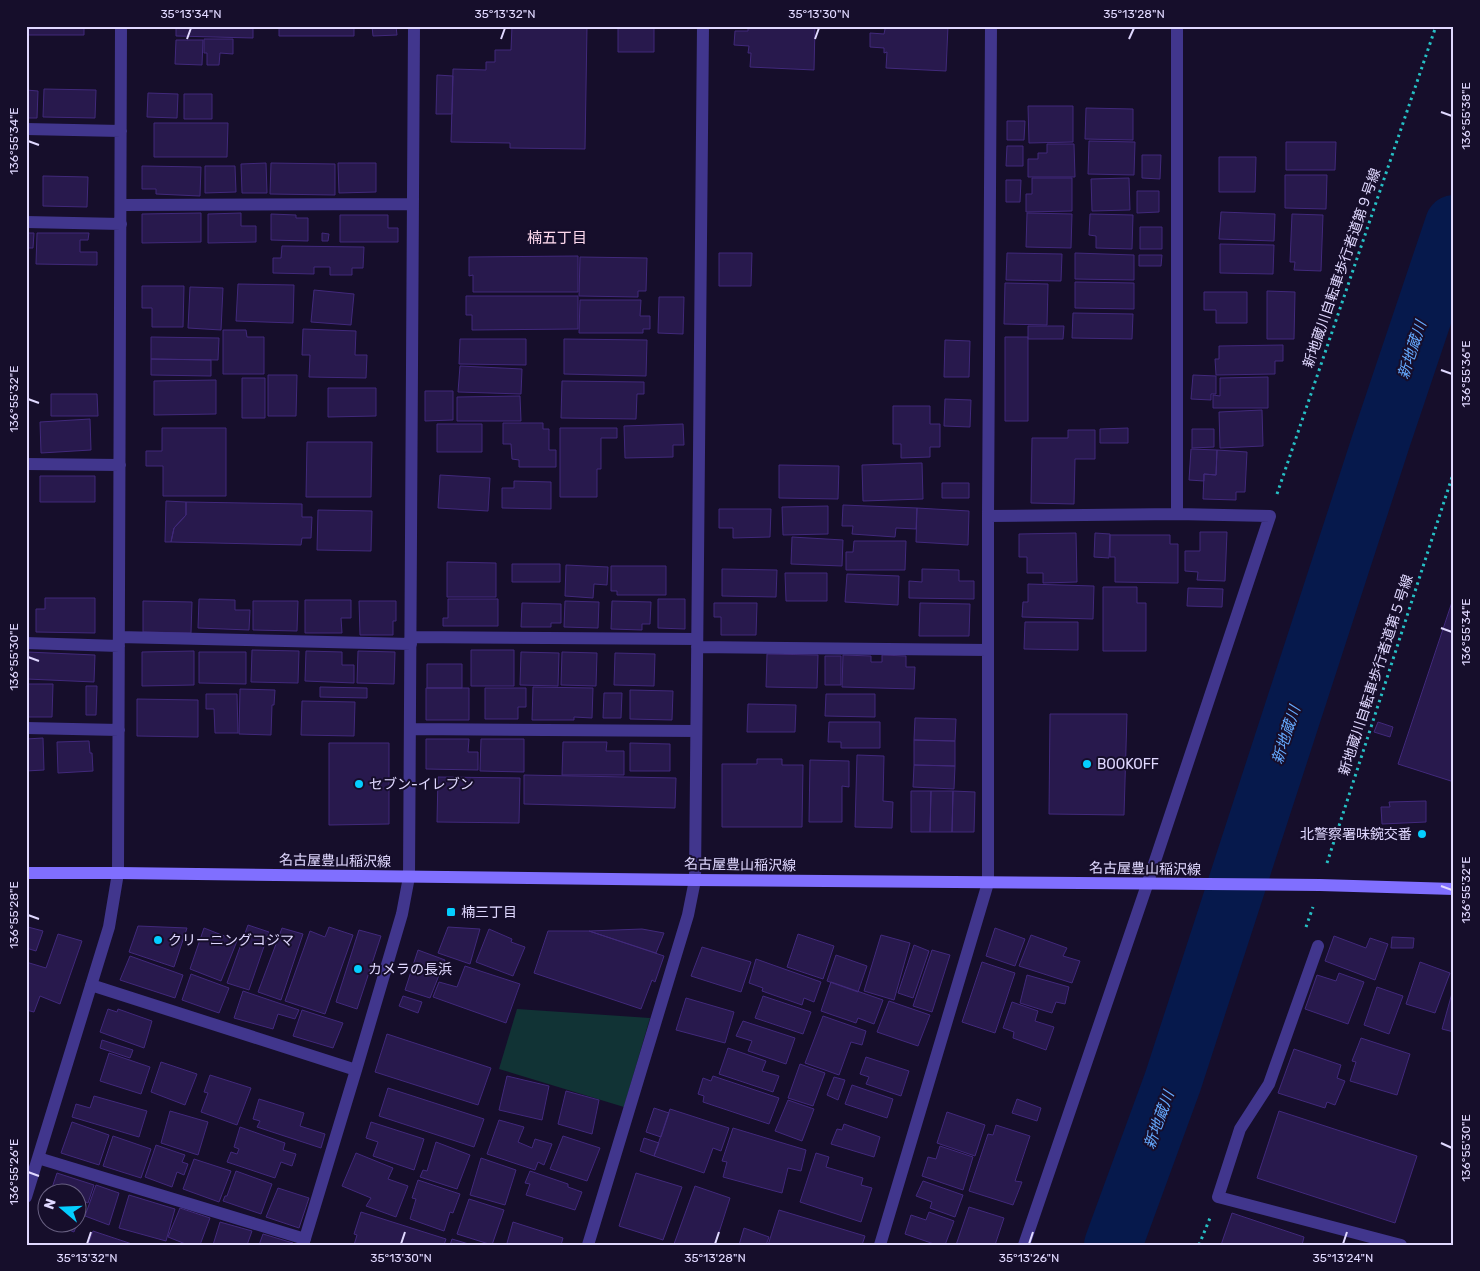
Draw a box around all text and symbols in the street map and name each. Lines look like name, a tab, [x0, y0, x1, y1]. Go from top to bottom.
text: 35°13'34"N	[160, 7, 222, 21]
text: 35°13'32"N	[474, 7, 536, 21]
text: 35°13'30"N	[788, 7, 850, 21]
text: 35°13'28"N	[1103, 7, 1165, 21]
text: 136°55'38"E	[1459, 82, 1473, 150]
text: 136°55'34"E	[7, 107, 21, 175]
street label: 新地蔵川自転車歩行者道第９号線	[1300, 166, 1384, 370]
district label: 楠五丁目	[527, 229, 587, 247]
water label: 新地蔵川	[1394, 317, 1430, 381]
text: 136°55'36"E	[1459, 341, 1473, 407]
text: 136°55'32"E	[7, 365, 21, 433]
street label: 新地蔵川自転車歩行者道第５号線	[1335, 573, 1417, 777]
text: 136°55'34"E	[1459, 598, 1473, 666]
text: 136°55'30"E	[7, 623, 21, 691]
water label: 新地蔵川	[1268, 702, 1304, 766]
place label: BOOKOFF	[1097, 756, 1159, 773]
marker: BOOKOFF	[1081, 758, 1093, 770]
place label: セブン-イレブン	[369, 776, 474, 793]
marker: セブン-イレブン	[353, 778, 365, 790]
place label: 北警察署味鋺交番	[1300, 826, 1412, 843]
marker: 北警察署味鋺交番	[1416, 828, 1428, 840]
street label: 名古屋豊山稲沢線	[279, 852, 391, 870]
street label: 名古屋豊山稲沢線	[684, 856, 796, 874]
text: 136°55'32"E	[1459, 856, 1473, 924]
street label: 名古屋豊山稲沢線	[1089, 860, 1201, 878]
text: 136°55'28"E	[7, 881, 21, 949]
place label: 楠三丁目	[461, 904, 517, 921]
marker: 楠三丁目	[445, 906, 457, 918]
place label: クリーニングコジマ	[168, 932, 294, 949]
marker: クリーニングコジマ	[152, 934, 164, 946]
place label: カメラの長浜	[368, 961, 452, 978]
marker: カメラの長浜	[352, 963, 364, 975]
water label: 新地蔵川	[1140, 1087, 1178, 1151]
text: 136°55'30"E	[1459, 1114, 1473, 1182]
text: 136°55'26"E	[7, 1139, 21, 1205]
north arrow	[38, 1184, 88, 1234]
text: N	[41, 1196, 60, 1211]
text: 35°13'32"N	[56, 1251, 118, 1265]
text: 35°13'30"N	[370, 1251, 432, 1265]
text: 35°13'28"N	[684, 1251, 746, 1265]
text: 35°13'26"N	[999, 1251, 1059, 1265]
text: 35°13'24"N	[1313, 1251, 1373, 1265]

